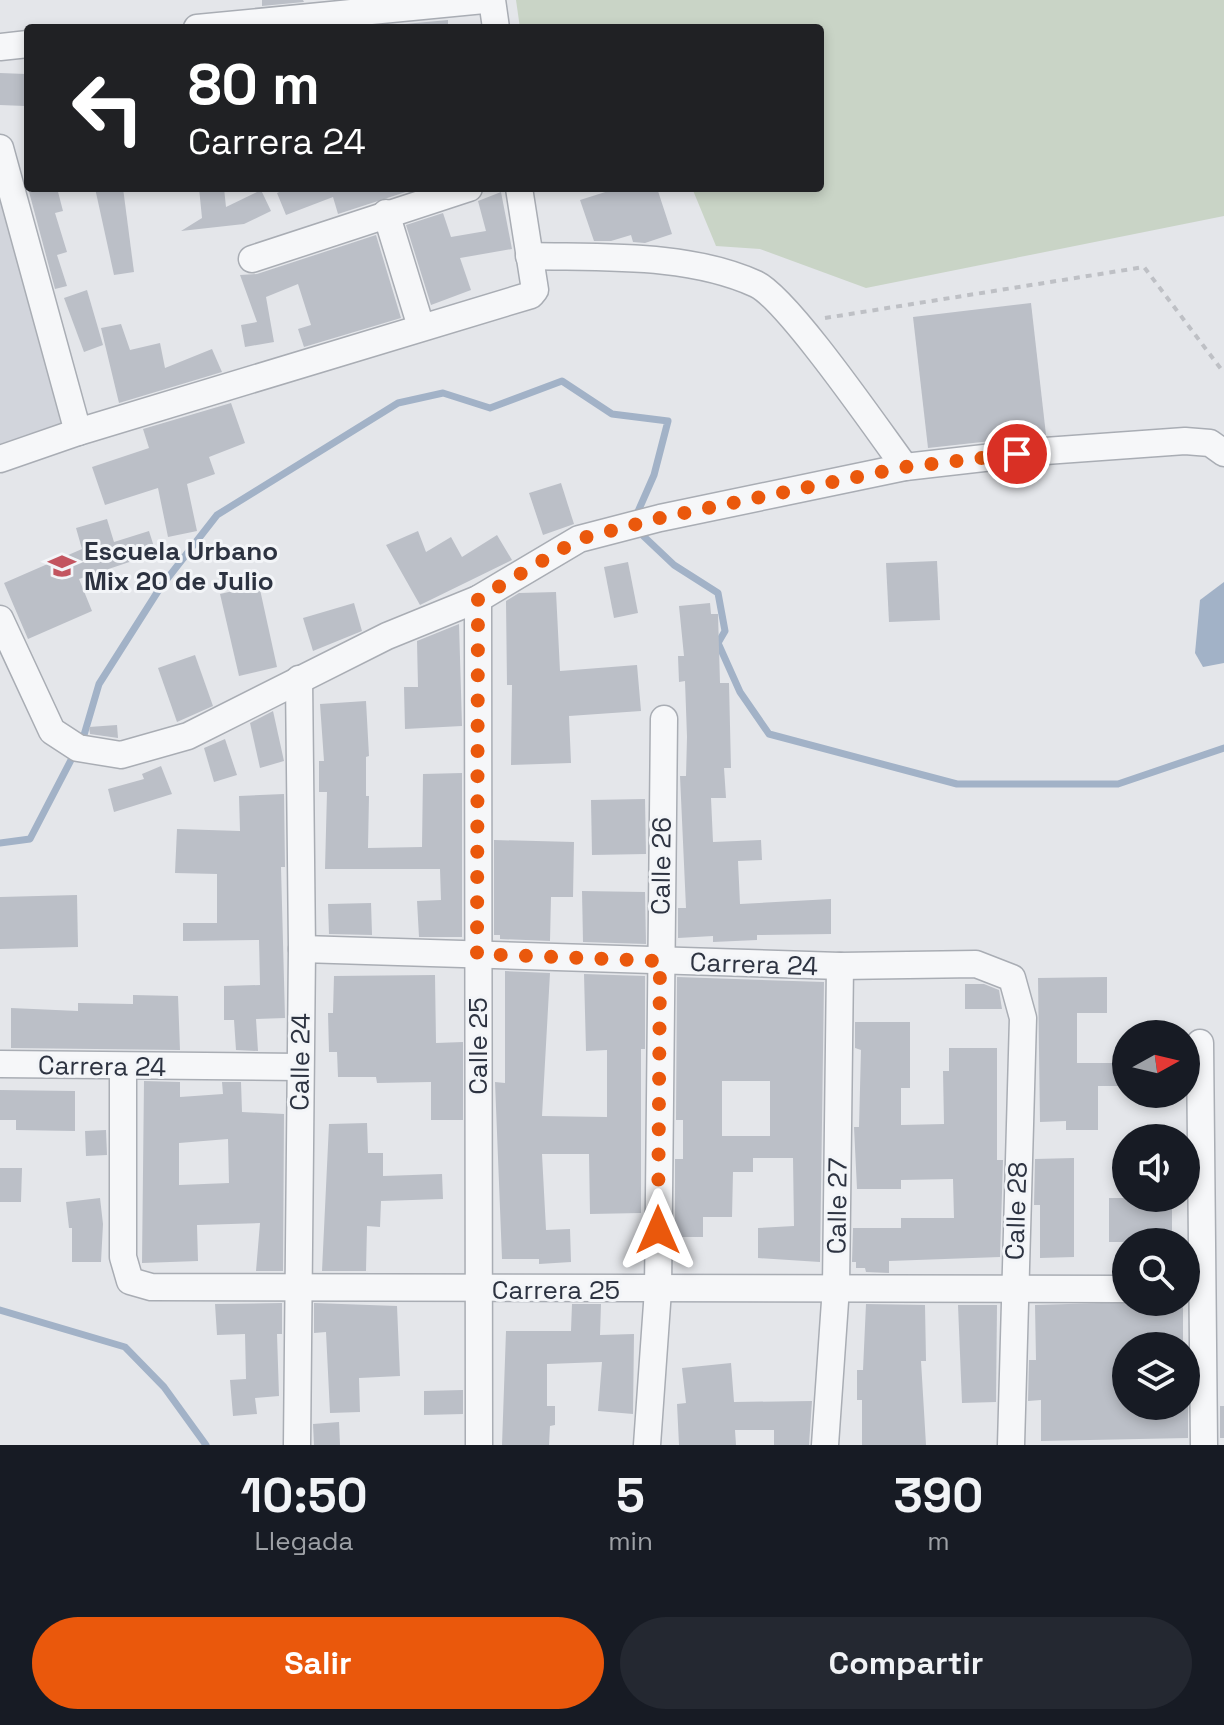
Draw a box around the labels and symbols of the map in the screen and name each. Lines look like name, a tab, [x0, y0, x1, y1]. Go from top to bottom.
pin	[983, 420, 1051, 488]
place label: Escuela Urbano Mix 20 de Julio	[84, 534, 278, 598]
school or university icon: Escuela Urbano Mix 20 de Julio	[47, 551, 77, 581]
street label: Calle 26	[643, 817, 679, 915]
street label: Carrera 24	[689, 945, 819, 983]
street label: Calle 25	[461, 997, 495, 1095]
street label: Calle 24	[282, 1013, 318, 1111]
north arrow	[1112, 1020, 1200, 1108]
street label: Carrera 24	[38, 1048, 166, 1084]
street label: Calle 27	[819, 1157, 855, 1255]
street label: Calle 28	[997, 1161, 1035, 1261]
position arrow	[616, 1188, 700, 1272]
street label: Carrera 25	[492, 1273, 620, 1307]

